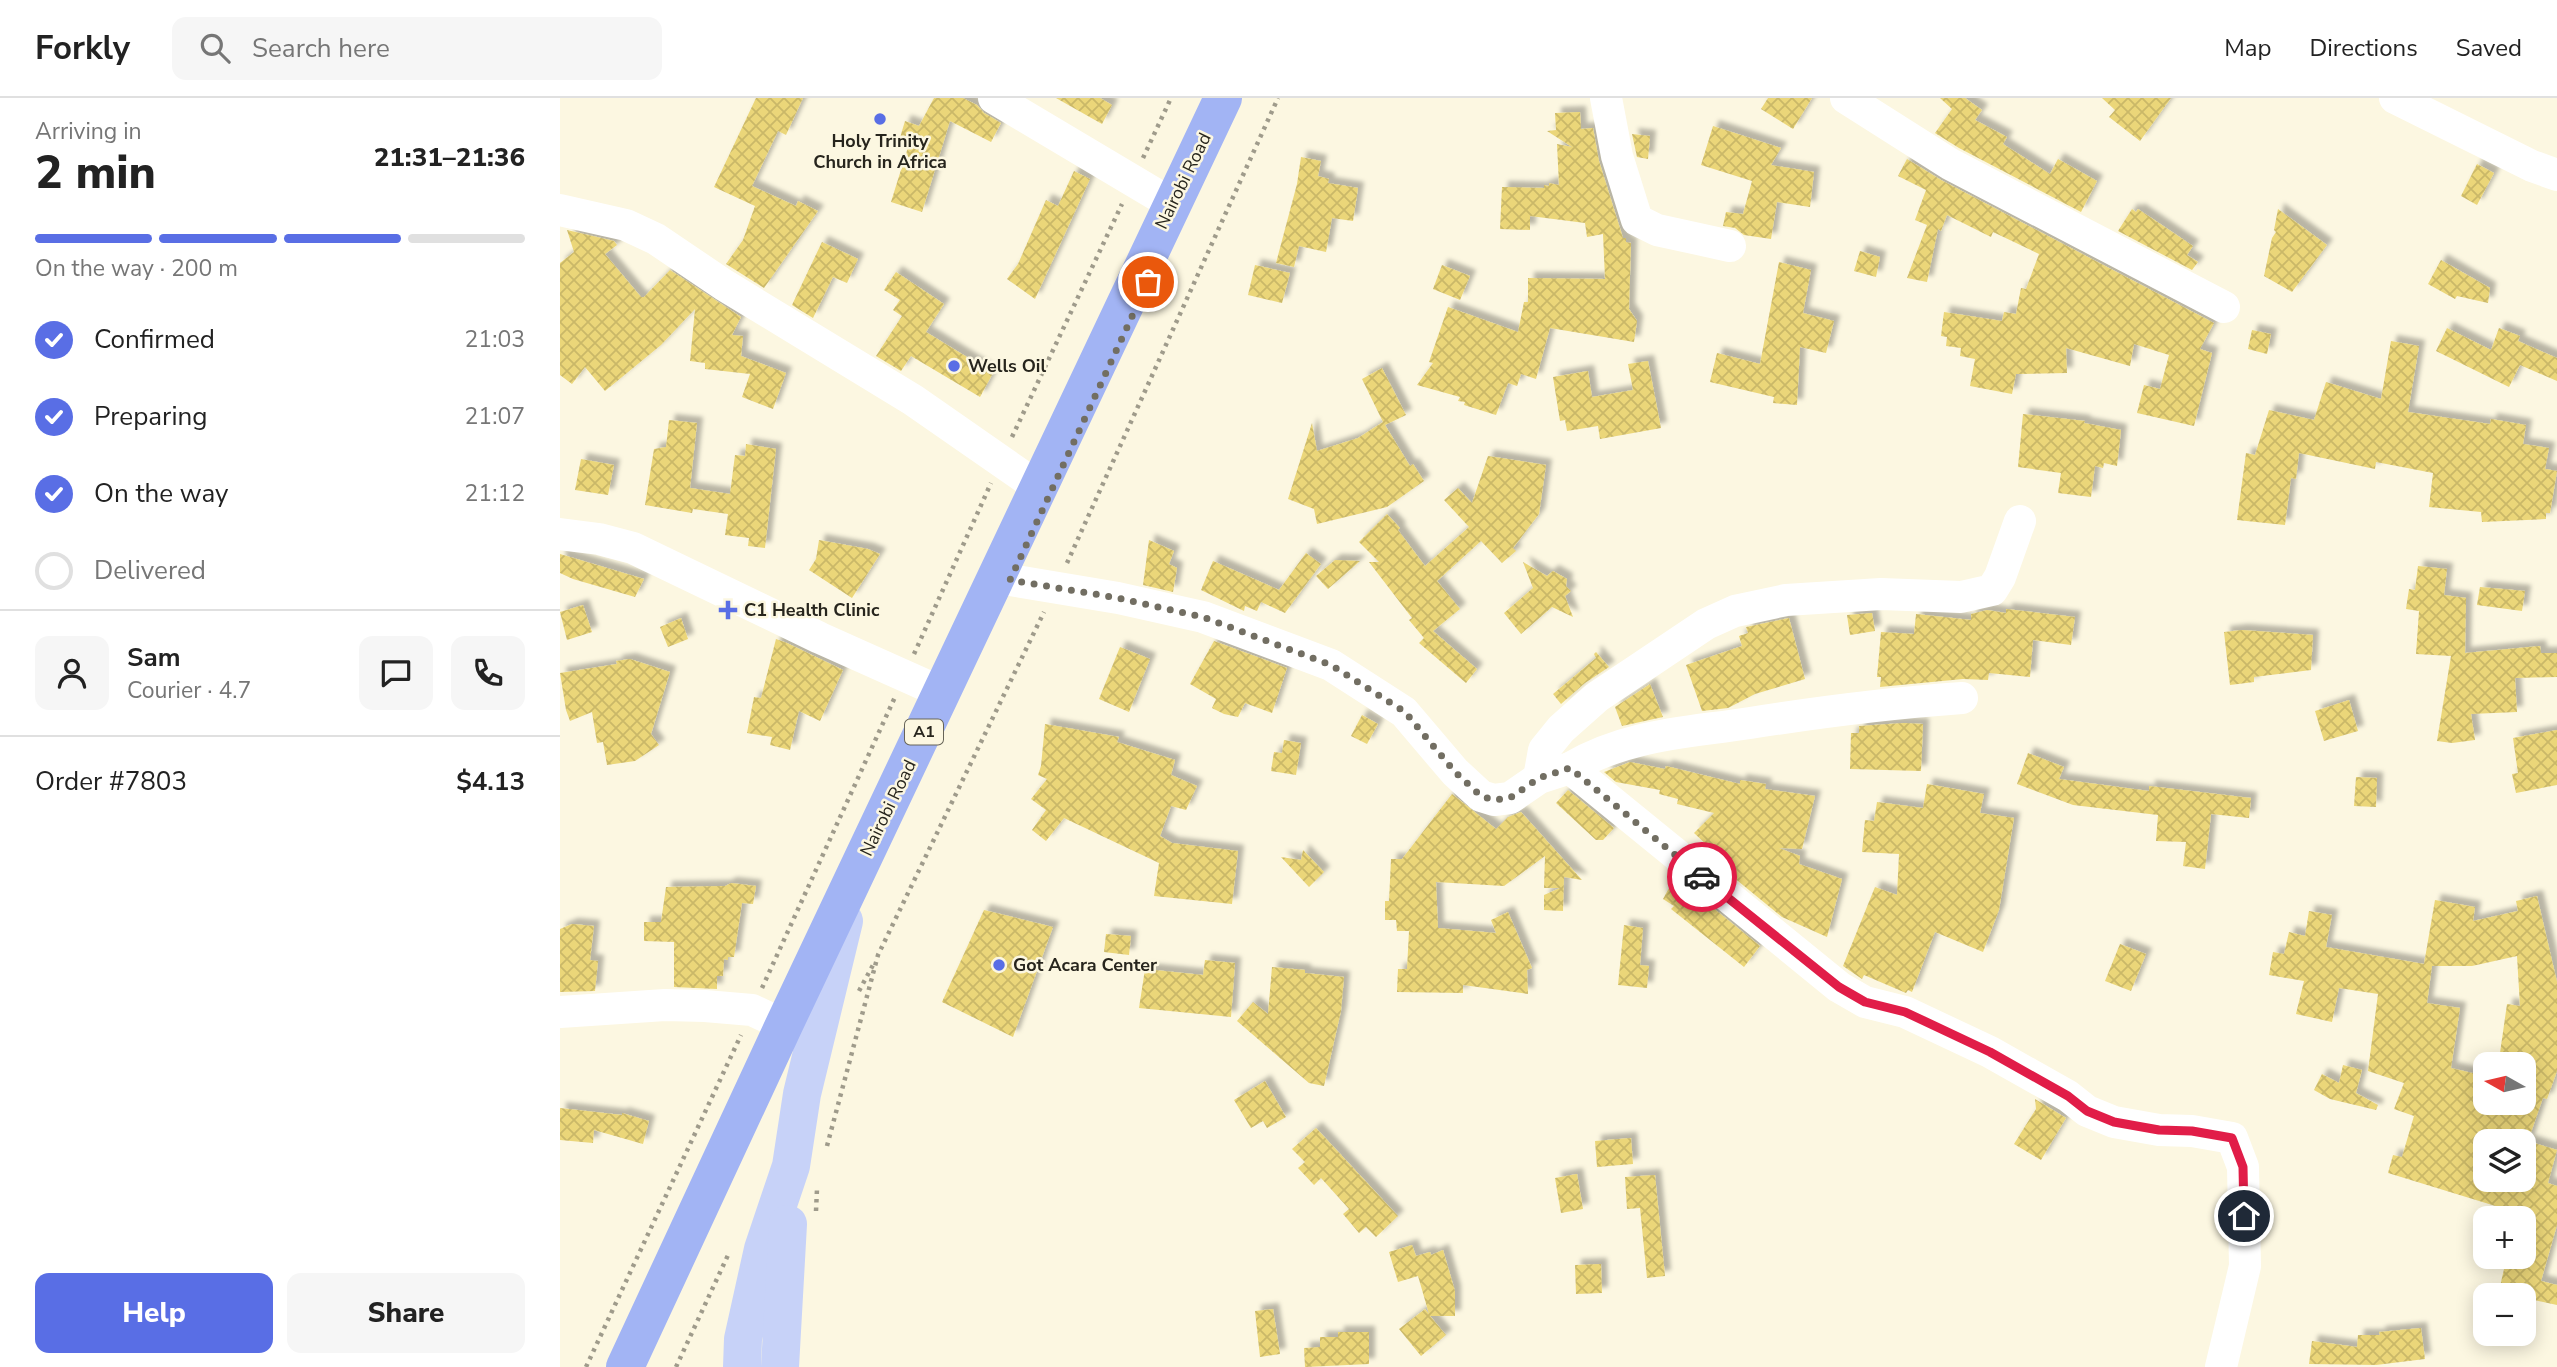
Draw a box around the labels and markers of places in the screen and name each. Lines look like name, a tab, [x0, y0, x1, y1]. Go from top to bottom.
marker: Holy Trinity Church in Africa	[872, 111, 888, 127]
place label: Holy Trinity Church in Africa	[813, 129, 947, 174]
pin	[1118, 252, 1178, 312]
place label: Wells Oil	[968, 354, 1046, 378]
marker: Wells Oil	[946, 358, 962, 374]
place label: C1 Health Clinic	[744, 598, 880, 622]
marker: C1 Health Clinic	[718, 600, 738, 620]
place label: Got Acara Center	[1013, 953, 1157, 977]
marker: Got Acara Center	[991, 957, 1007, 973]
pin	[2214, 1186, 2274, 1246]

